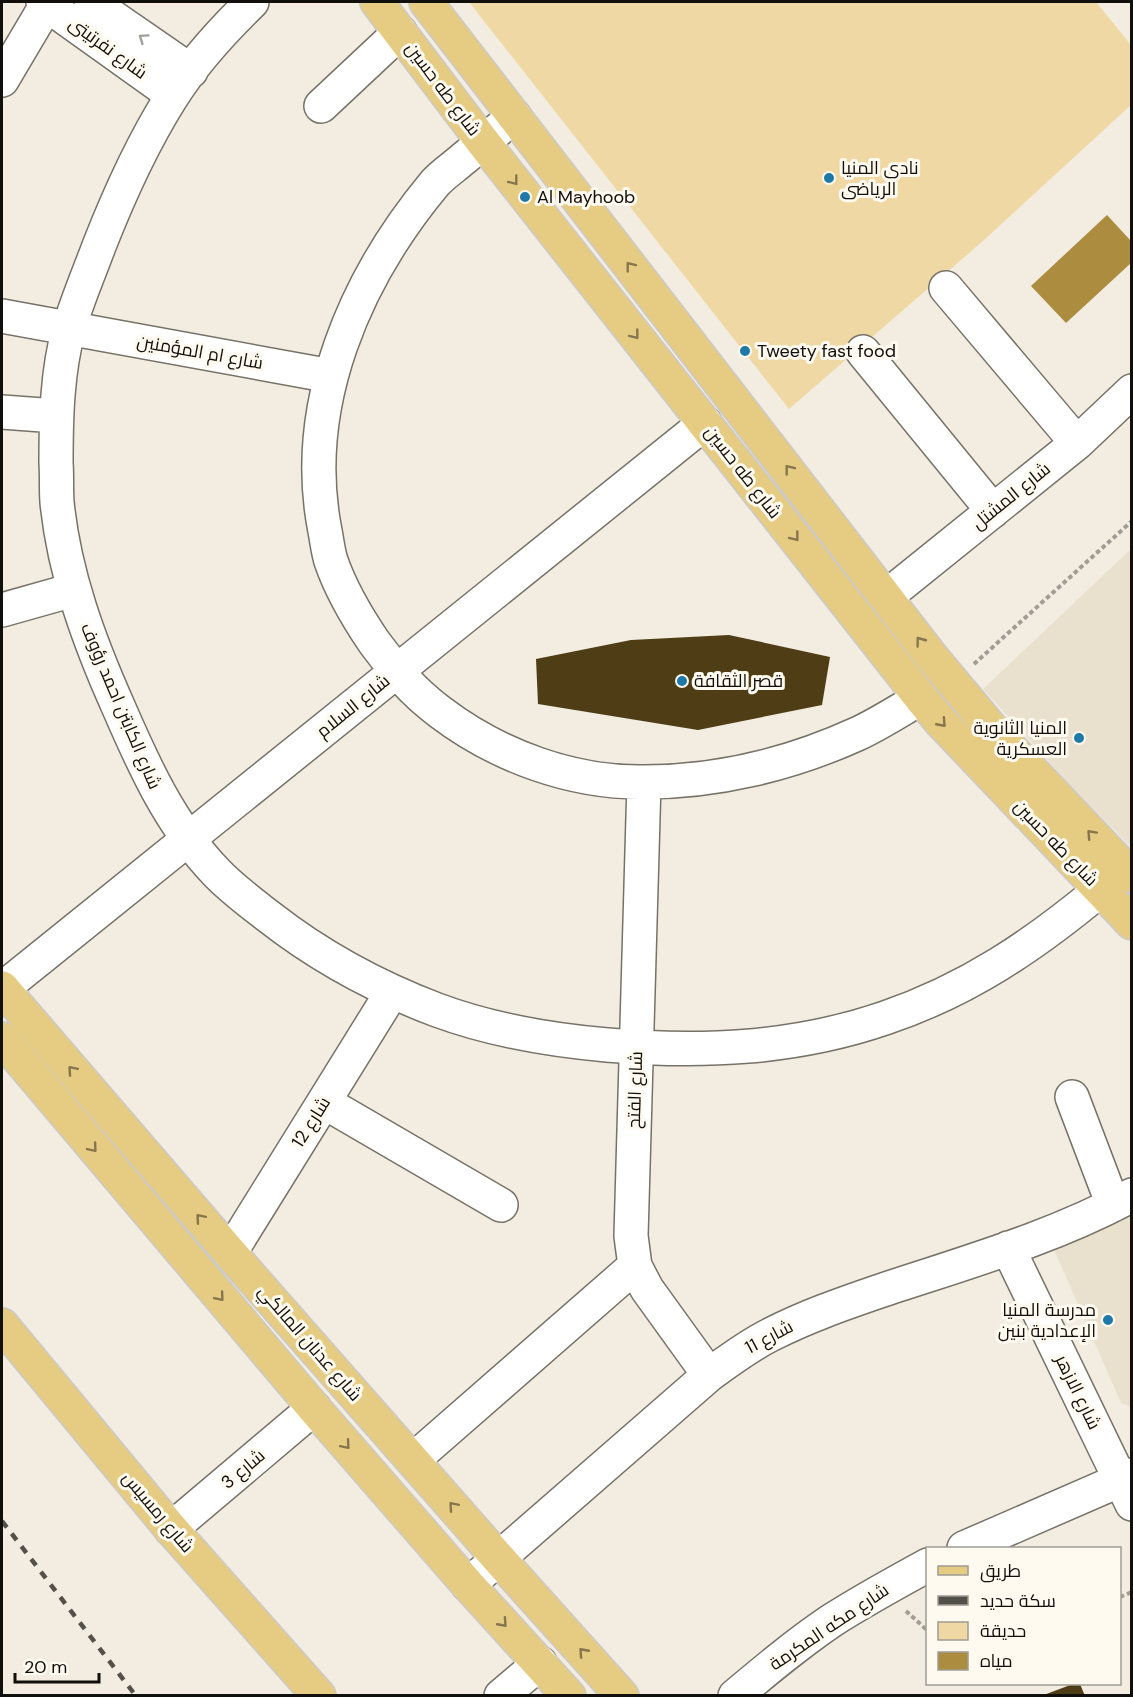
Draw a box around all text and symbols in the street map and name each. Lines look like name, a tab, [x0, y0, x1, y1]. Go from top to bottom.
street label: شارع نفرتيتى	[64, 11, 152, 85]
one-way arrow	[138, 34, 149, 45]
street label: شارع طه حسين	[400, 37, 486, 141]
place label: نادى المنيا الرياضى	[841, 156, 919, 201]
marker: نادى المنيا الرياضى	[822, 171, 836, 185]
one-way arrow	[507, 175, 518, 186]
place label: Al Mayhoob	[537, 185, 635, 209]
marker: Al Mayhoob	[518, 190, 532, 204]
one-way arrow	[627, 261, 638, 272]
one-way arrow	[627, 328, 638, 339]
street label: شارع ام المؤمنين	[135, 329, 265, 375]
place label: Tweety fast food	[757, 339, 896, 363]
marker: Tweety fast food	[738, 344, 752, 358]
street label: شارع طه حسين	[699, 421, 787, 523]
street label: شارع المشتل	[967, 457, 1055, 535]
one-way arrow	[785, 465, 796, 476]
one-way arrow	[787, 530, 798, 541]
street label: شارع الكابتن احمد رؤوف	[75, 619, 167, 793]
one-way arrow	[916, 636, 927, 647]
street label: شارع السلام	[311, 669, 395, 743]
place label: قصر الثقافة	[694, 669, 783, 693]
marker: قصر الثقافة	[675, 674, 689, 688]
one-way arrow	[935, 716, 946, 727]
place label: المنيا الثانوية العسكرية	[974, 716, 1067, 761]
marker: المنيا الثانوية العسكرية	[1072, 731, 1086, 745]
street label: شارع طه حسين	[1009, 795, 1103, 891]
one-way arrow	[1087, 830, 1098, 840]
street label: شارع الفتح	[622, 1051, 648, 1129]
one-way arrow	[68, 1066, 79, 1077]
street label: شارع 12	[286, 1092, 336, 1152]
one-way arrow	[86, 1141, 97, 1152]
one-way arrow	[196, 1214, 207, 1225]
street label: شارع عدنان المالكي	[251, 1280, 367, 1408]
one-way arrow	[212, 1290, 223, 1301]
place label: مدرسة المنيا الإعدادية بنين	[998, 1298, 1096, 1343]
marker: مدرسة المنيا الإعدادية بنين	[1101, 1313, 1115, 1327]
street label: شارع 11	[741, 1314, 797, 1360]
street label: شارع الازهر	[1049, 1350, 1106, 1433]
one-way arrow	[339, 1438, 350, 1449]
street label: شارع 3	[216, 1444, 270, 1494]
street label: شارع رمسيس	[117, 1466, 199, 1558]
one-way arrow	[449, 1503, 460, 1513]
legend	[926, 1547, 1121, 1685]
text: طريق	[980, 1559, 1021, 1583]
street label: شارع مكه المكرمة	[765, 1578, 893, 1676]
text: سكة حديد	[980, 1589, 1056, 1613]
one-way arrow	[496, 1616, 507, 1627]
text: حديقة	[980, 1619, 1026, 1643]
scale bar	[15, 1646, 99, 1684]
one-way arrow	[579, 1648, 590, 1659]
text: مياه	[980, 1649, 1013, 1673]
text: 20 m	[24, 1655, 67, 1679]

